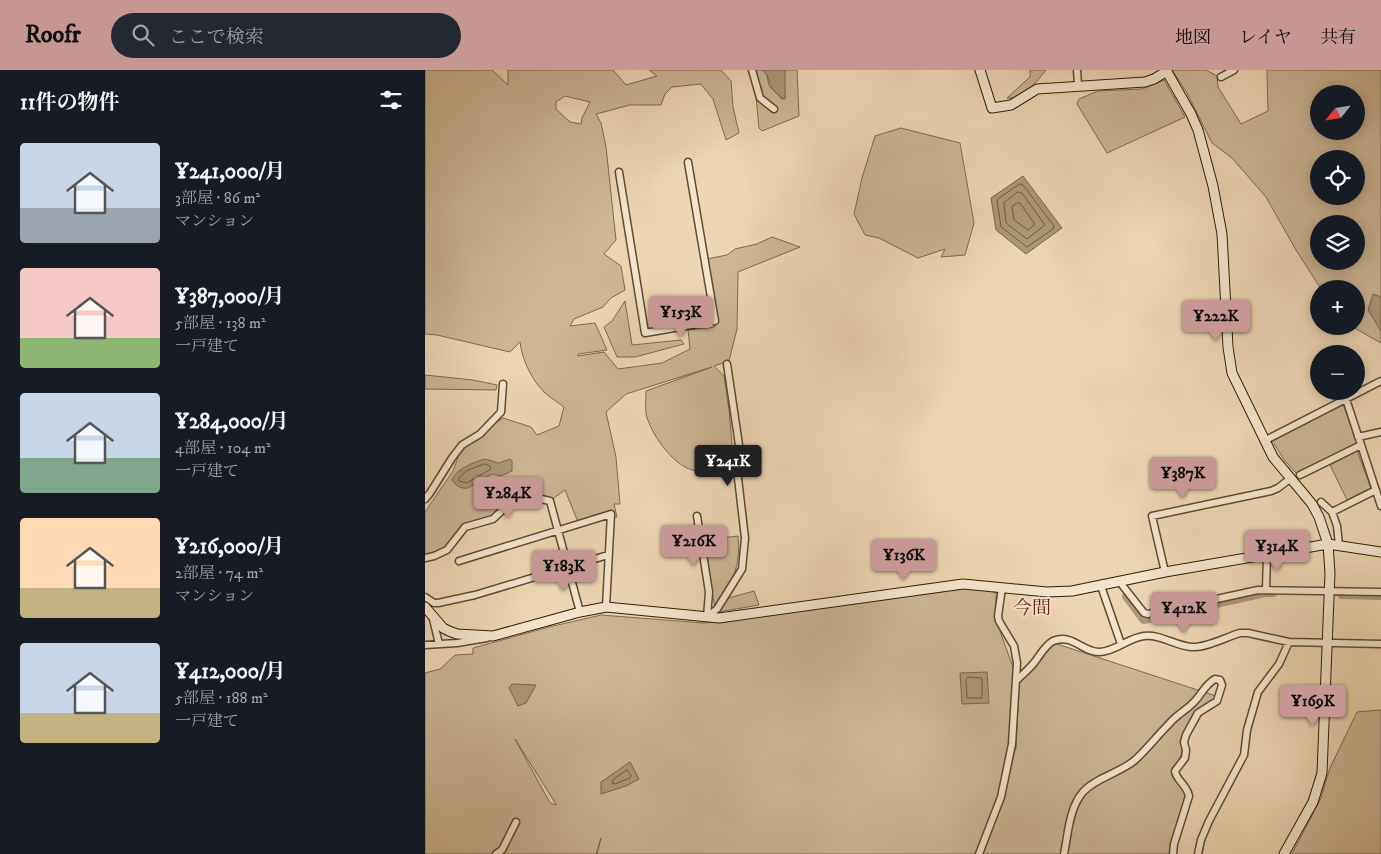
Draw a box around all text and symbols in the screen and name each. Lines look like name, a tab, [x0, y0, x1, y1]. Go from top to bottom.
search box	[111, 13, 461, 58]
text: Roofr	[25, 20, 81, 50]
icon: search	[129, 21, 157, 49]
text: ここで検索	[169, 26, 264, 49]
text: 地図	[1175, 27, 1211, 49]
text: レイヤ	[1239, 27, 1292, 49]
text: 共有	[1320, 27, 1356, 49]
north arrow	[1310, 85, 1365, 140]
map controls	[1310, 85, 1365, 400]
icon: filters	[377, 86, 405, 114]
text: 11件の物件	[20, 90, 119, 116]
button: locate	[1310, 150, 1365, 205]
text: ¥241,000/月	[175, 159, 285, 185]
icon: home	[60, 163, 120, 223]
text: 3部屋 · 86 m²	[175, 188, 260, 208]
text: マンション	[175, 211, 254, 231]
button: layers	[1310, 215, 1365, 270]
button: +	[1310, 280, 1365, 335]
text: ¥387,000/月	[175, 284, 285, 310]
icon: home	[60, 288, 120, 348]
pin: ¥153K	[646, 296, 716, 338]
pin: ¥222K	[1181, 300, 1251, 342]
text: ¥153K	[660, 302, 702, 322]
text: ¥222K	[1193, 306, 1239, 326]
text: 5部屋 · 138 m²	[175, 313, 266, 333]
text: 一戸建て	[175, 336, 239, 356]
button: −	[1310, 345, 1365, 400]
text: ¥284,000/月	[175, 409, 289, 435]
icon: home	[60, 413, 120, 473]
text: 4部屋 · 104 m²	[175, 438, 271, 458]
pin: ¥241K	[693, 444, 763, 487]
text: ¥241K	[706, 451, 750, 471]
pin: ¥387K	[1148, 456, 1218, 499]
text: 一戸建て	[175, 461, 239, 481]
text: ¥387K	[1161, 463, 1205, 483]
pin: ¥284K	[473, 476, 543, 519]
text: ¥284K	[484, 483, 532, 503]
pin: ¥216K	[659, 524, 729, 567]
pin: ¥314K	[1242, 530, 1312, 572]
text: ¥216K	[672, 531, 716, 551]
text: ¥216,000/月	[175, 534, 284, 560]
text: ¥314K	[1255, 536, 1299, 556]
icon: home	[60, 538, 120, 598]
pin: ¥136K	[869, 538, 939, 581]
text: ¥136K	[883, 545, 925, 565]
pin: ¥183K	[529, 550, 599, 592]
text: ¥183K	[543, 556, 585, 576]
text: 2部屋 · 74 m²	[175, 563, 263, 583]
text: マンション	[175, 586, 254, 606]
pin: ¥412K	[1149, 592, 1219, 634]
district label: 今間	[1013, 597, 1051, 620]
text: ¥412K	[1162, 598, 1206, 618]
text: ¥412,000/月	[175, 659, 286, 685]
icon: home	[60, 663, 120, 723]
pin: ¥169K	[1278, 684, 1348, 727]
text: 5部屋 · 188 m²	[175, 688, 268, 708]
text: ¥169K	[1291, 691, 1335, 711]
text: 一戸建て	[175, 711, 239, 731]

